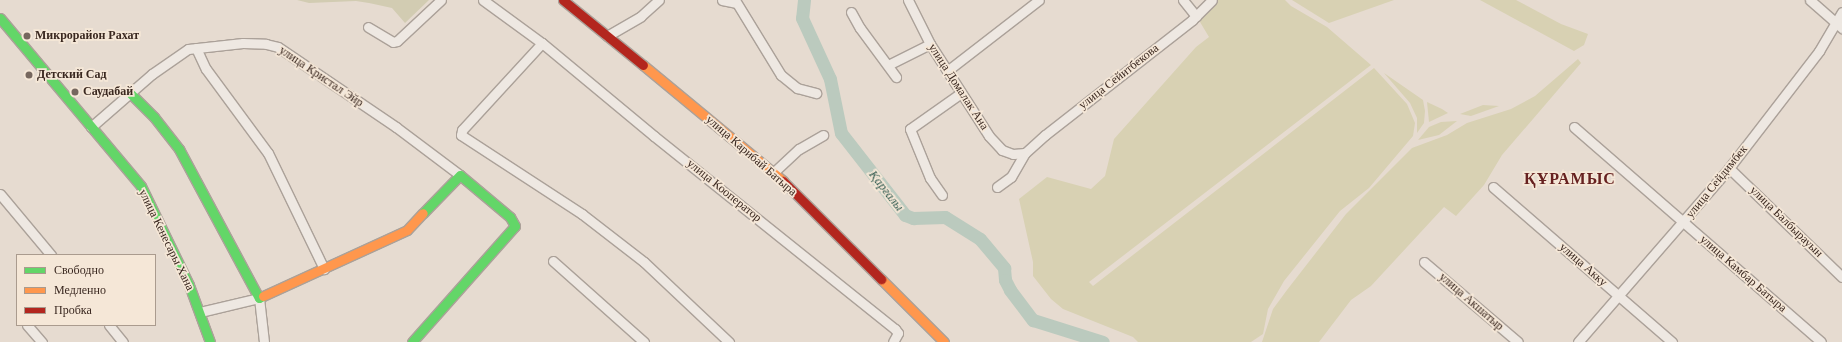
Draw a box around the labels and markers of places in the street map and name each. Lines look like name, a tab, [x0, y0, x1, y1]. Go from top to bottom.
place label: Микрорайон Рахат	[35, 29, 139, 43]
marker: Микрорайон Рахат	[22, 31, 32, 41]
place label: Детский Сад	[37, 68, 107, 82]
marker: Детский Сад	[24, 70, 34, 80]
place label: Саудабай	[83, 85, 133, 99]
marker: Саудабай	[70, 87, 80, 97]

